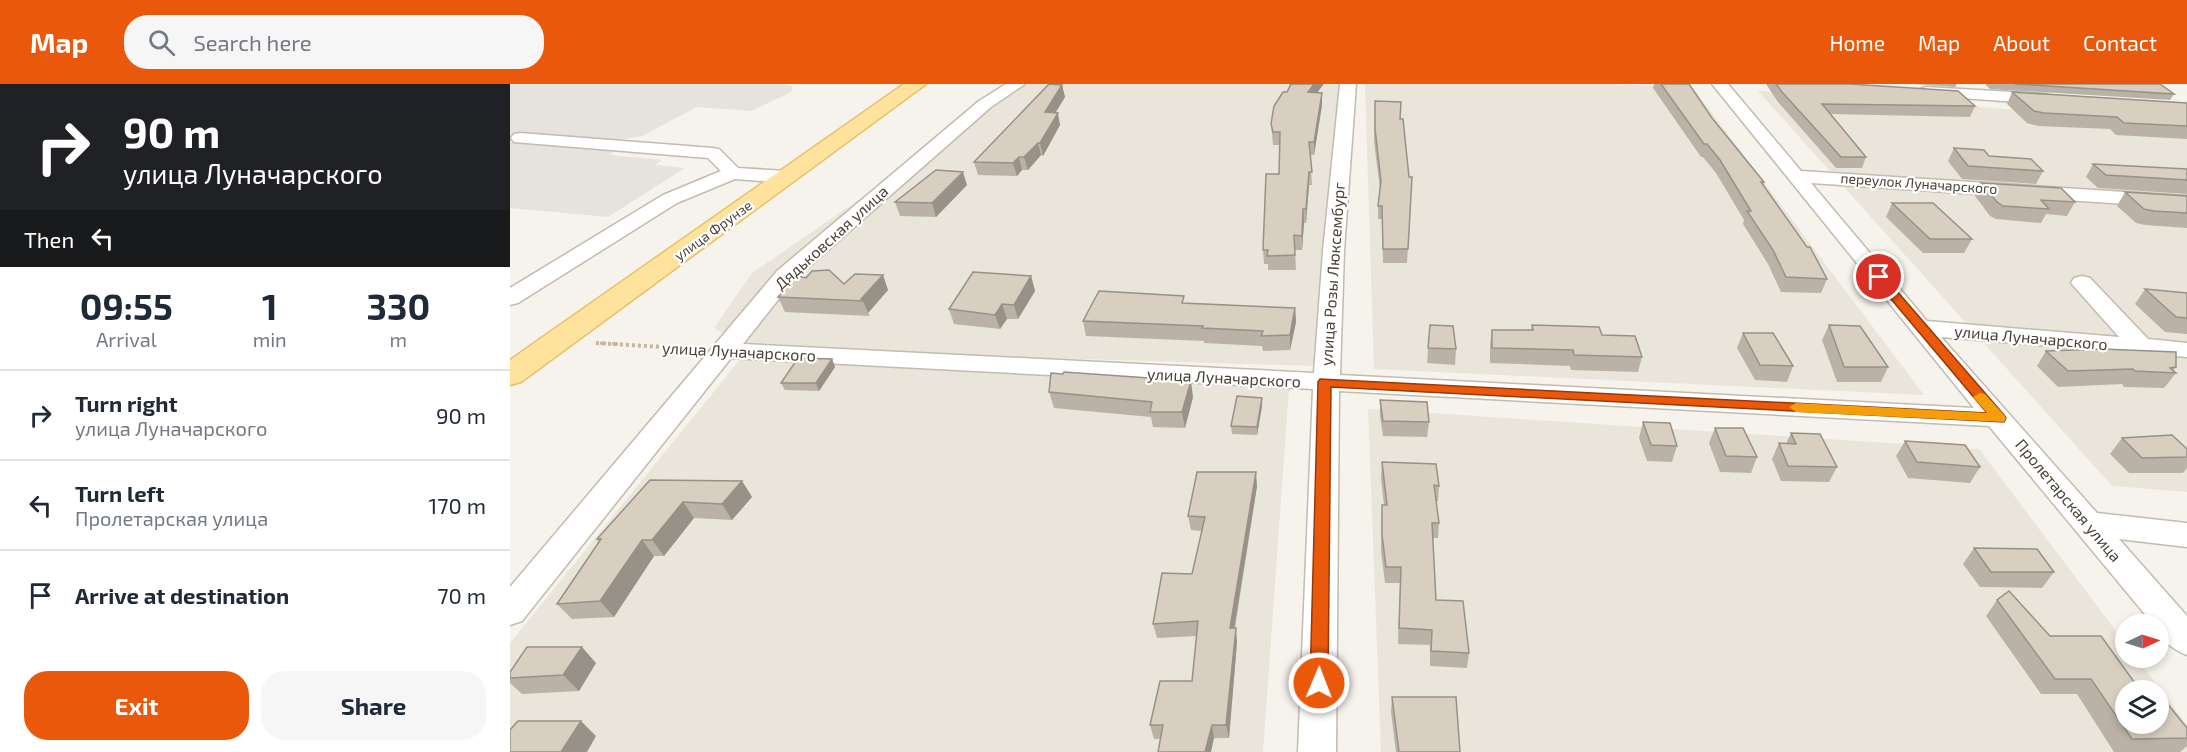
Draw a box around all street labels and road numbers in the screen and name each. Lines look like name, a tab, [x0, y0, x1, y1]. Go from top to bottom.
street label: переулок Луначарского	[1840, 169, 1998, 197]
street label: Дядьковская улица	[770, 181, 892, 294]
street label: улица Розы Люксембург	[1316, 181, 1349, 367]
street label: улица Фрунзе	[671, 196, 755, 264]
street label: улица Луначарского	[1953, 321, 2108, 354]
street label: улица Луначарского	[662, 337, 816, 366]
street label: улица Луначарского	[1147, 363, 1301, 392]
street label: Пролетарская улица	[2011, 435, 2126, 566]

